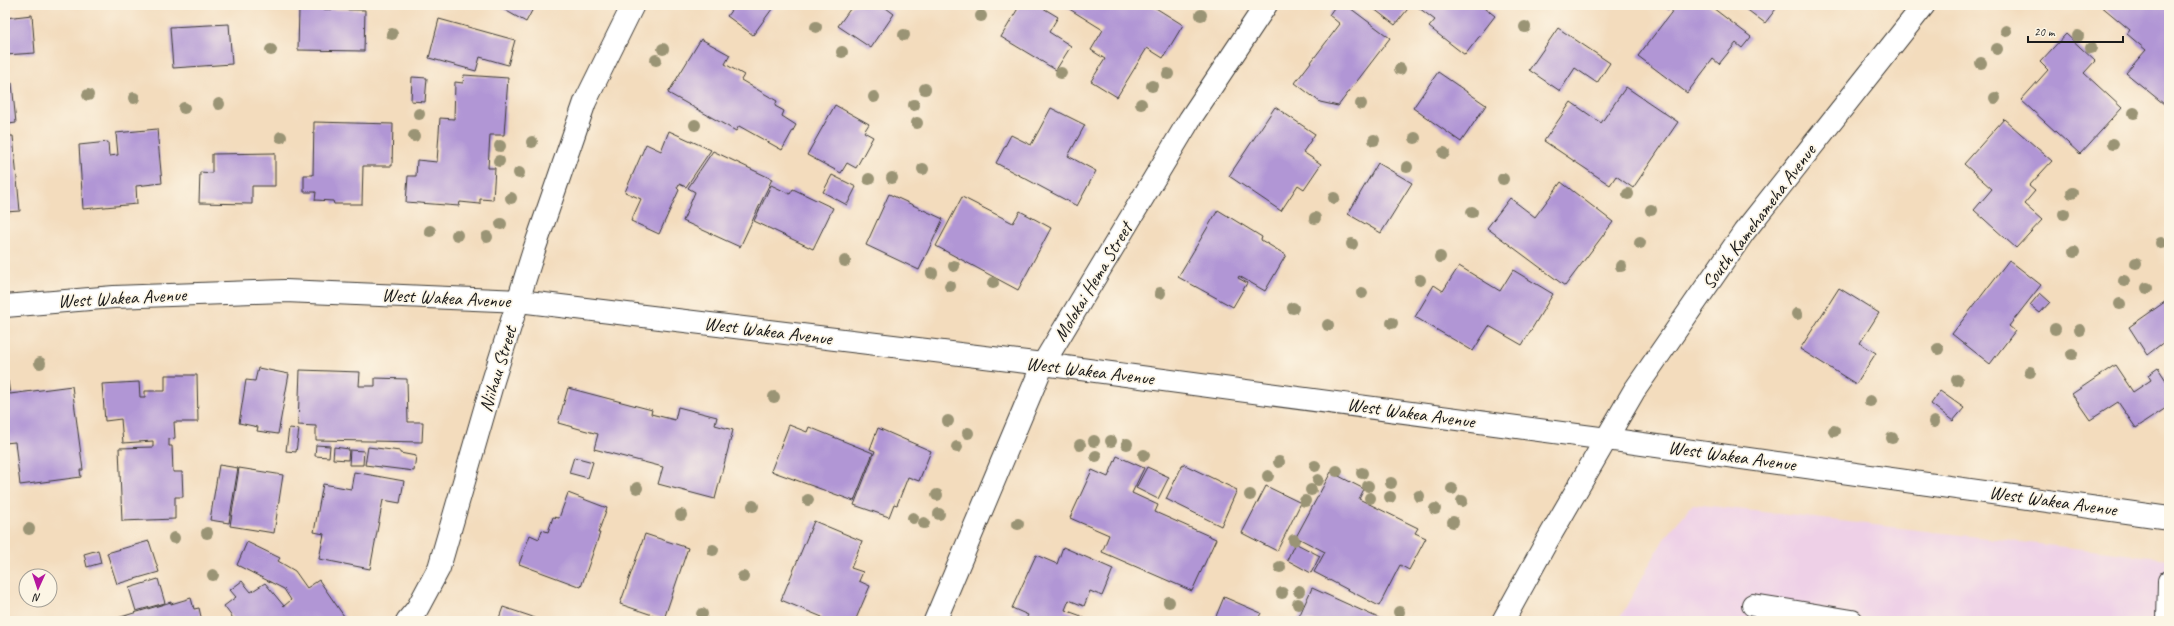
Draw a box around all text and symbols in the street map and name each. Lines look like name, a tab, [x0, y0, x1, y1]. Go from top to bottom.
scale bar	[2028, 18, 2123, 44]
text: 20 m	[2034, 24, 2056, 40]
street label: South Kamehameha Avenue	[1697, 138, 1822, 294]
street label: Molokai Hema Street	[1048, 216, 1139, 346]
street label: West Wakea Avenue	[57, 283, 189, 313]
street label: West Wakea Avenue	[381, 283, 513, 313]
street label: West Wakea Avenue	[703, 311, 835, 351]
street label: Niihau Street	[474, 322, 523, 415]
street label: West Wakea Avenue	[1025, 351, 1157, 391]
street label: West Wakea Avenue	[1346, 392, 1478, 434]
street label: West Wakea Avenue	[1667, 435, 1799, 477]
street label: West Wakea Avenue	[1988, 480, 2120, 522]
north arrow	[18, 568, 58, 608]
text: N	[32, 591, 41, 605]

